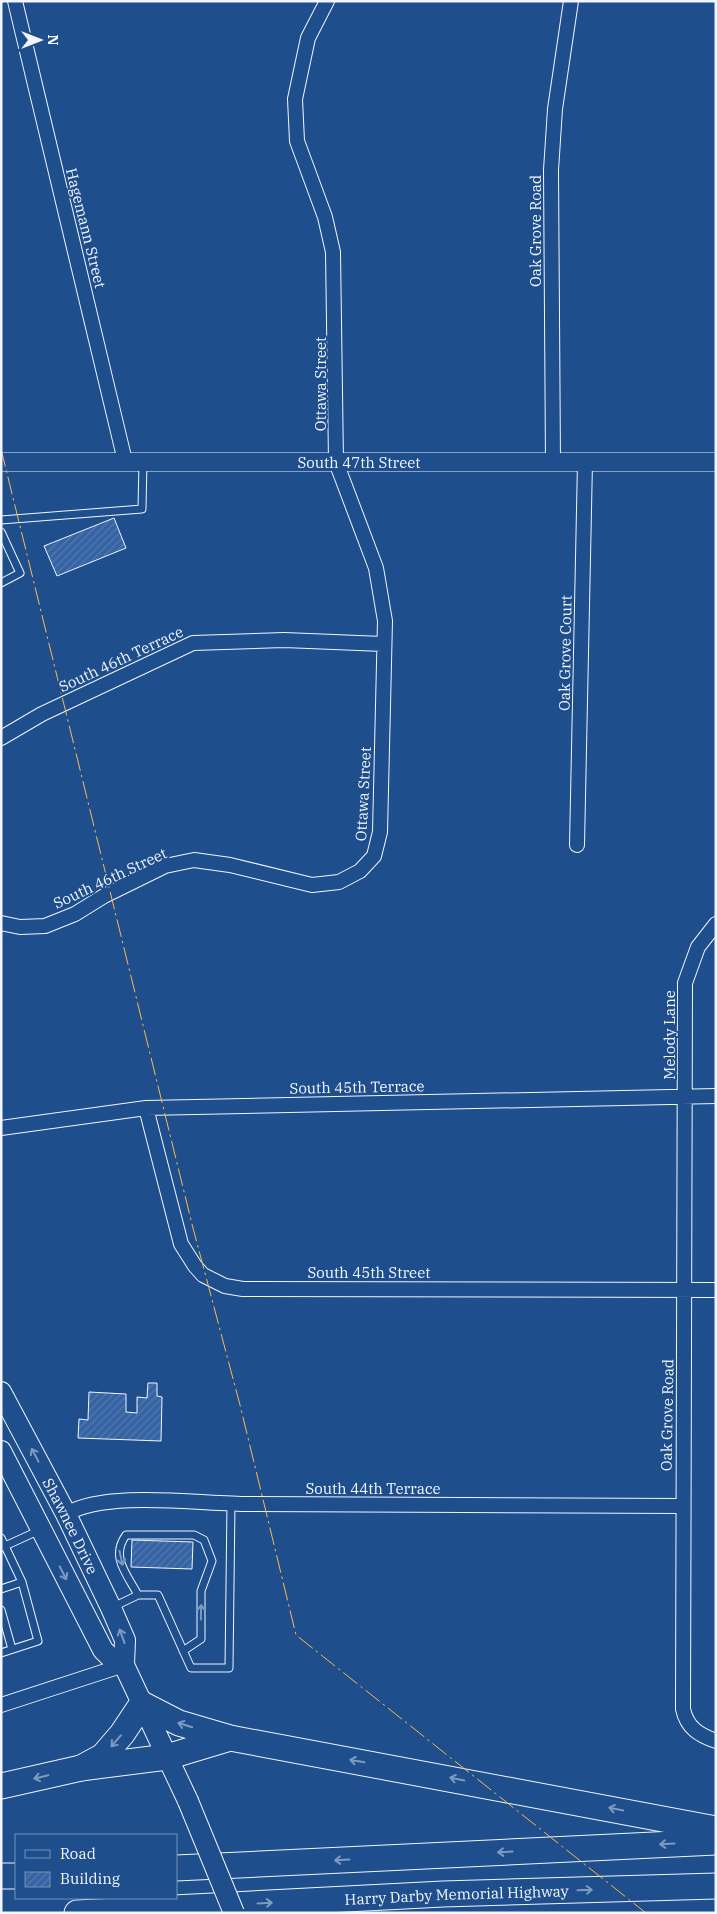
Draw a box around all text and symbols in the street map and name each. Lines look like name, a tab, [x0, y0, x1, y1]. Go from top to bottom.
north arrow	[15, 15, 65, 65]
text: N	[44, 34, 62, 46]
street label: Hagemann Street	[62, 166, 110, 290]
street label: Oak Grove Road	[526, 175, 545, 287]
street label: Ottawa Street	[311, 337, 330, 431]
street label: South 47th Street	[297, 453, 421, 472]
street label: Oak Grove Court	[554, 595, 576, 711]
street label: South 46th Terrace	[56, 622, 186, 696]
street label: Ottawa Street	[351, 746, 375, 842]
street label: South 46th Street	[50, 843, 170, 913]
street label: Melody Lane	[660, 990, 679, 1080]
street label: South 45th Terrace	[289, 1076, 425, 1098]
street label: South 45th Street	[308, 1263, 430, 1282]
street label: Oak Grove Road	[657, 1359, 677, 1471]
one-way arrow	[30, 1448, 39, 1463]
street label: Shawnee Drive	[39, 1474, 103, 1577]
street label: South 44th Terrace	[305, 1479, 441, 1498]
one-way arrow	[117, 1550, 126, 1566]
one-way arrow	[59, 1565, 68, 1580]
one-way arrow	[196, 1604, 206, 1620]
one-way arrow	[117, 1629, 126, 1644]
one-way arrow	[177, 1719, 193, 1729]
one-way arrow	[111, 1734, 122, 1747]
one-way arrow	[350, 1755, 366, 1765]
one-way arrow	[33, 1773, 49, 1782]
one-way arrow	[449, 1774, 465, 1783]
one-way arrow	[609, 1804, 625, 1814]
legend	[15, 1834, 178, 1899]
one-way arrow	[659, 1839, 676, 1849]
text: Road	[60, 1844, 96, 1863]
one-way arrow	[497, 1847, 513, 1857]
one-way arrow	[335, 1855, 351, 1864]
text: Building	[60, 1869, 120, 1888]
street label: Harry Darby Memorial Highway	[344, 1881, 569, 1909]
one-way arrow	[576, 1885, 593, 1895]
one-way arrow	[257, 1899, 273, 1908]

